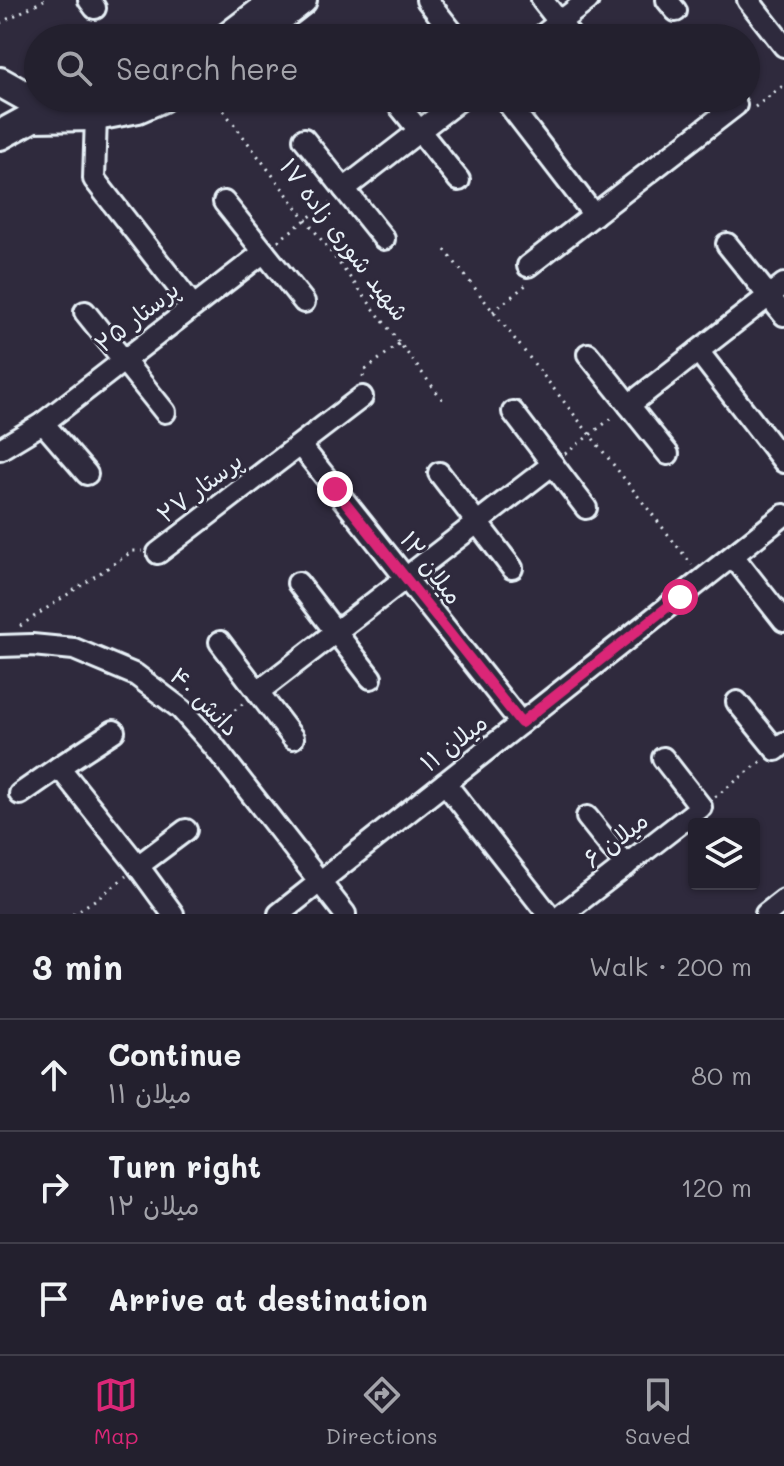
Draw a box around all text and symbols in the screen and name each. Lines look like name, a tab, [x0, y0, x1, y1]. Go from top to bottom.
search box	[24, 24, 760, 112]
icon: search	[52, 46, 96, 90]
text: Search here	[116, 48, 299, 88]
street label: شهید شوری زاده ۱۷	[273, 151, 417, 327]
street label: پرستار ۲۵	[88, 273, 185, 359]
street label: پرستار ۲۷	[150, 445, 249, 530]
route end	[317, 471, 353, 507]
street label: میلان ۱۲	[394, 524, 470, 610]
route start	[662, 579, 698, 615]
street label: دانش ۴۰	[164, 660, 246, 742]
street label: میلان ۱۱	[413, 706, 493, 778]
street label: میلان ۶	[576, 804, 654, 874]
map controls	[688, 818, 760, 890]
button: layers	[688, 818, 760, 890]
text: 3 min	[32, 944, 123, 989]
text: Walk · 200 m	[589, 949, 752, 983]
text: Continue	[108, 1034, 241, 1074]
icon: ahead	[32, 1053, 76, 1097]
text: 80 m	[691, 1058, 752, 1092]
text: میلان ۱۱	[108, 1076, 191, 1110]
text: Turn right	[108, 1146, 261, 1186]
icon: right	[32, 1165, 76, 1209]
text: 120 m	[681, 1170, 752, 1204]
text: میلان ۱۲	[108, 1188, 199, 1222]
icon: arrive	[32, 1277, 76, 1321]
text: Arrive at destination	[108, 1279, 428, 1319]
tab: Map	[94, 1373, 139, 1450]
tab: Directions	[326, 1373, 438, 1450]
tab: Saved	[625, 1373, 690, 1450]

